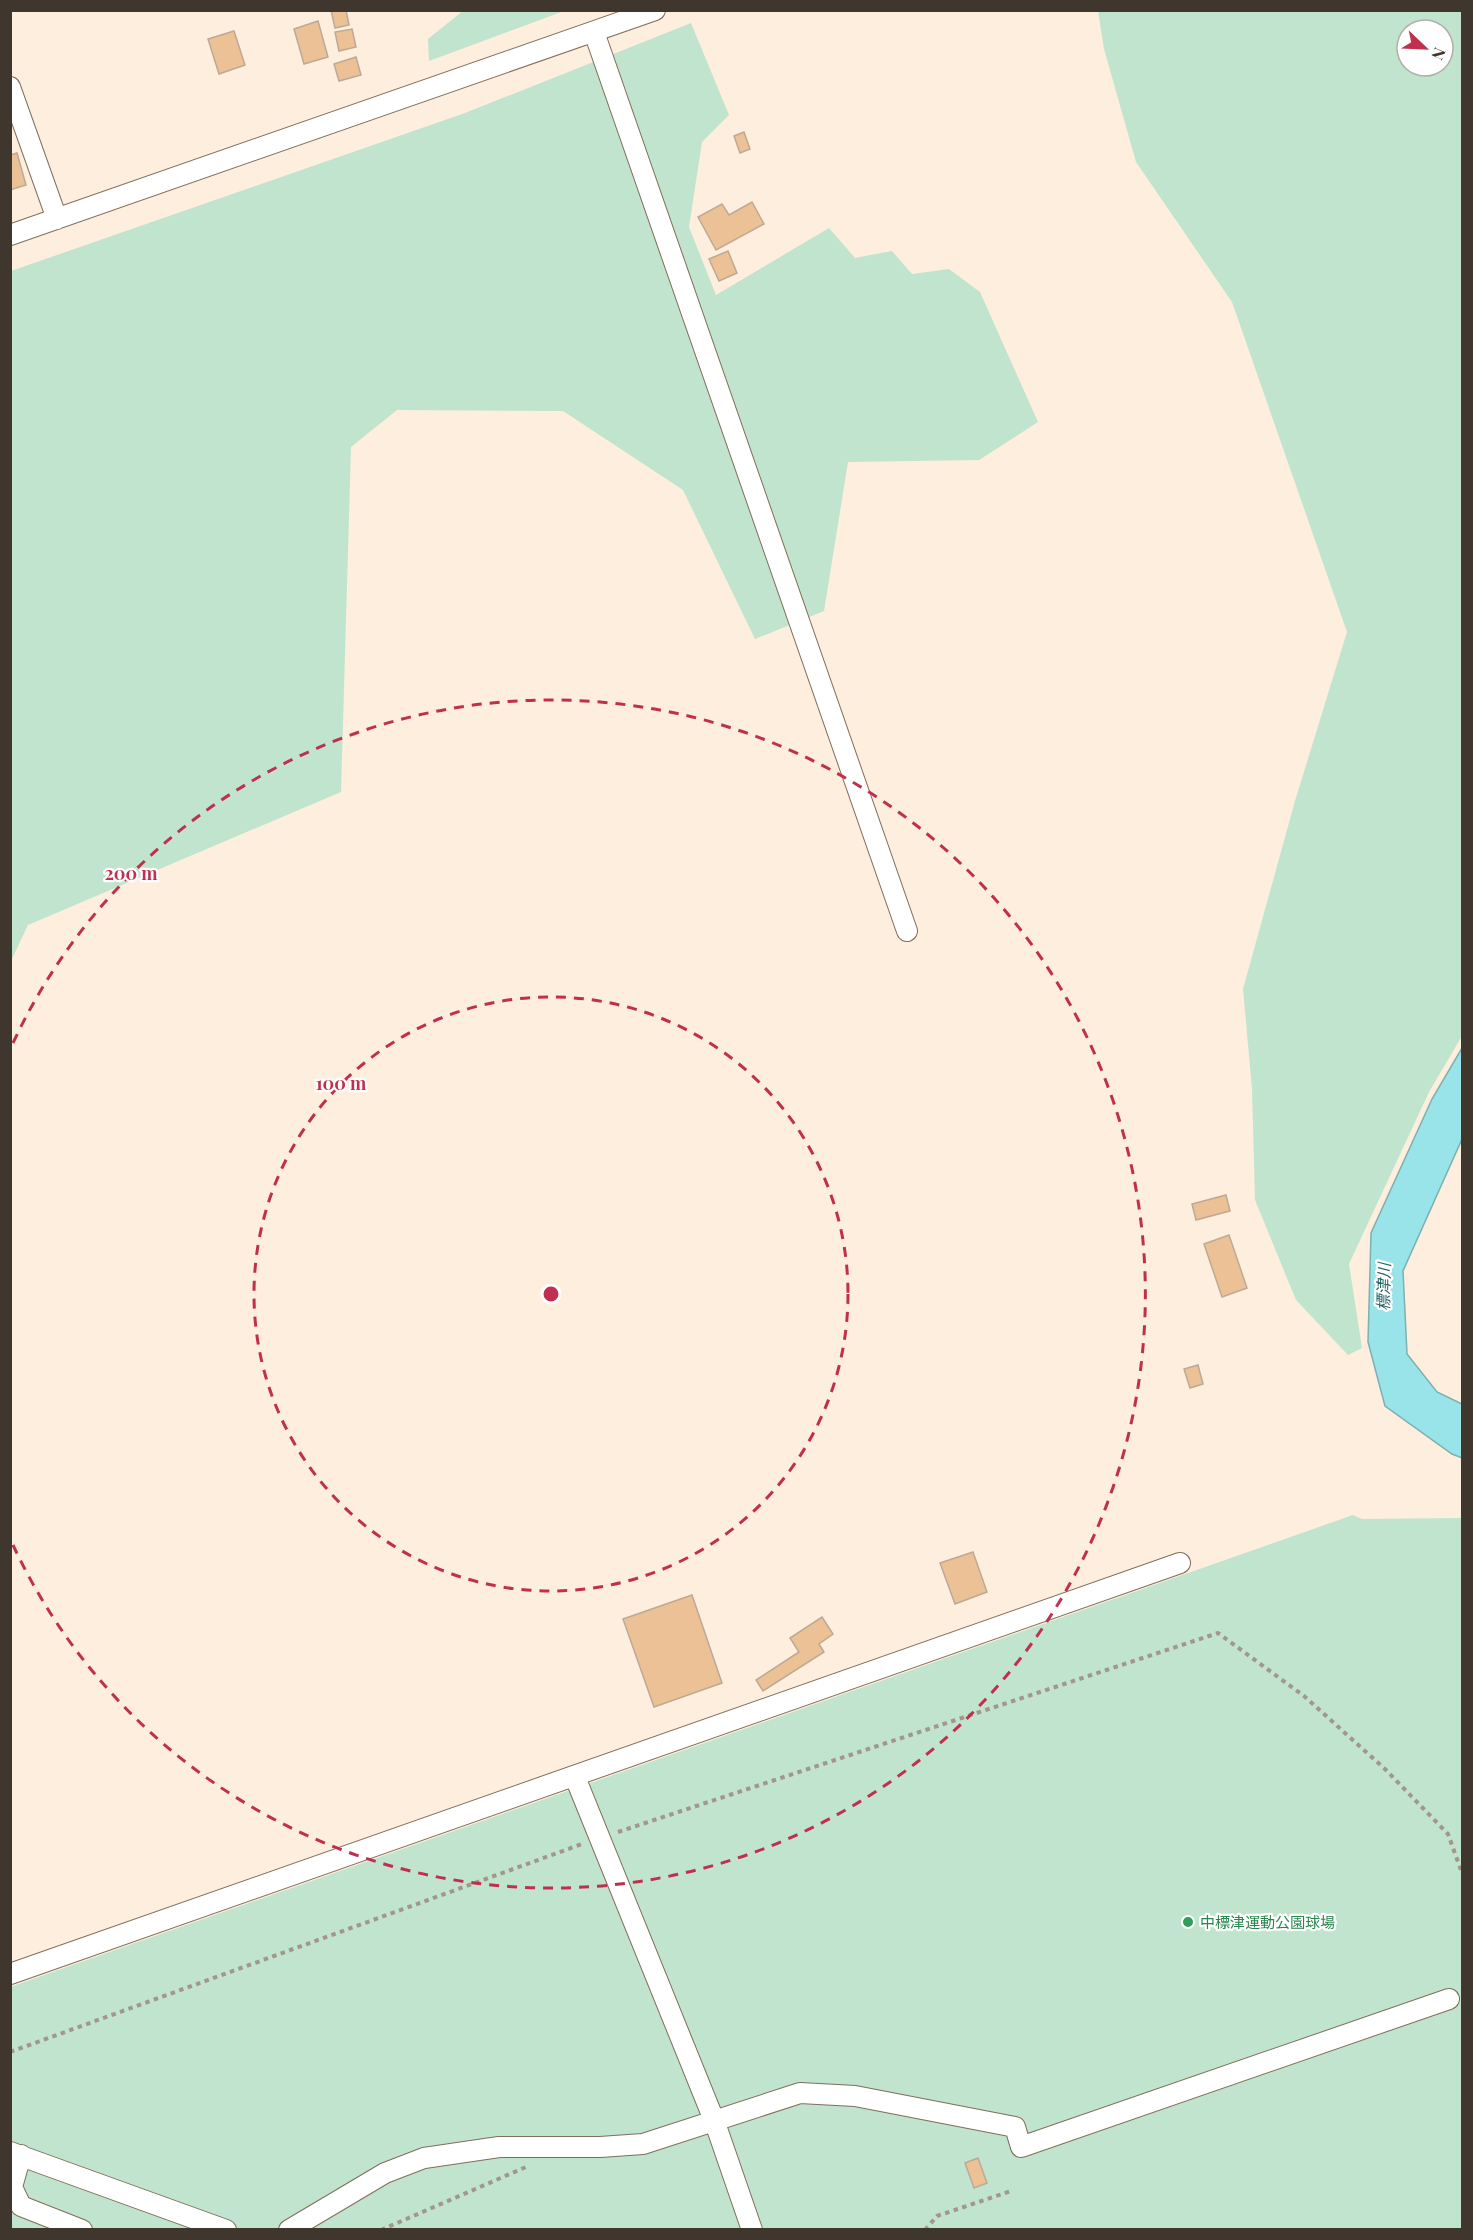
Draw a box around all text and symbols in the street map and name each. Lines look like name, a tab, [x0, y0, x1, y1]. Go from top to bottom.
north arrow	[1395, 18, 1455, 78]
text: N	[1427, 45, 1451, 64]
text: 200 m	[104, 861, 158, 885]
text: 100 m	[316, 1071, 367, 1095]
water label: 標津川	[1372, 1261, 1394, 1311]
centre of rings	[541, 1284, 561, 1304]
place label: 中標津運動公園球場	[1200, 1912, 1335, 1932]
marker: 中標津運動公園球場	[1181, 1915, 1195, 1929]

